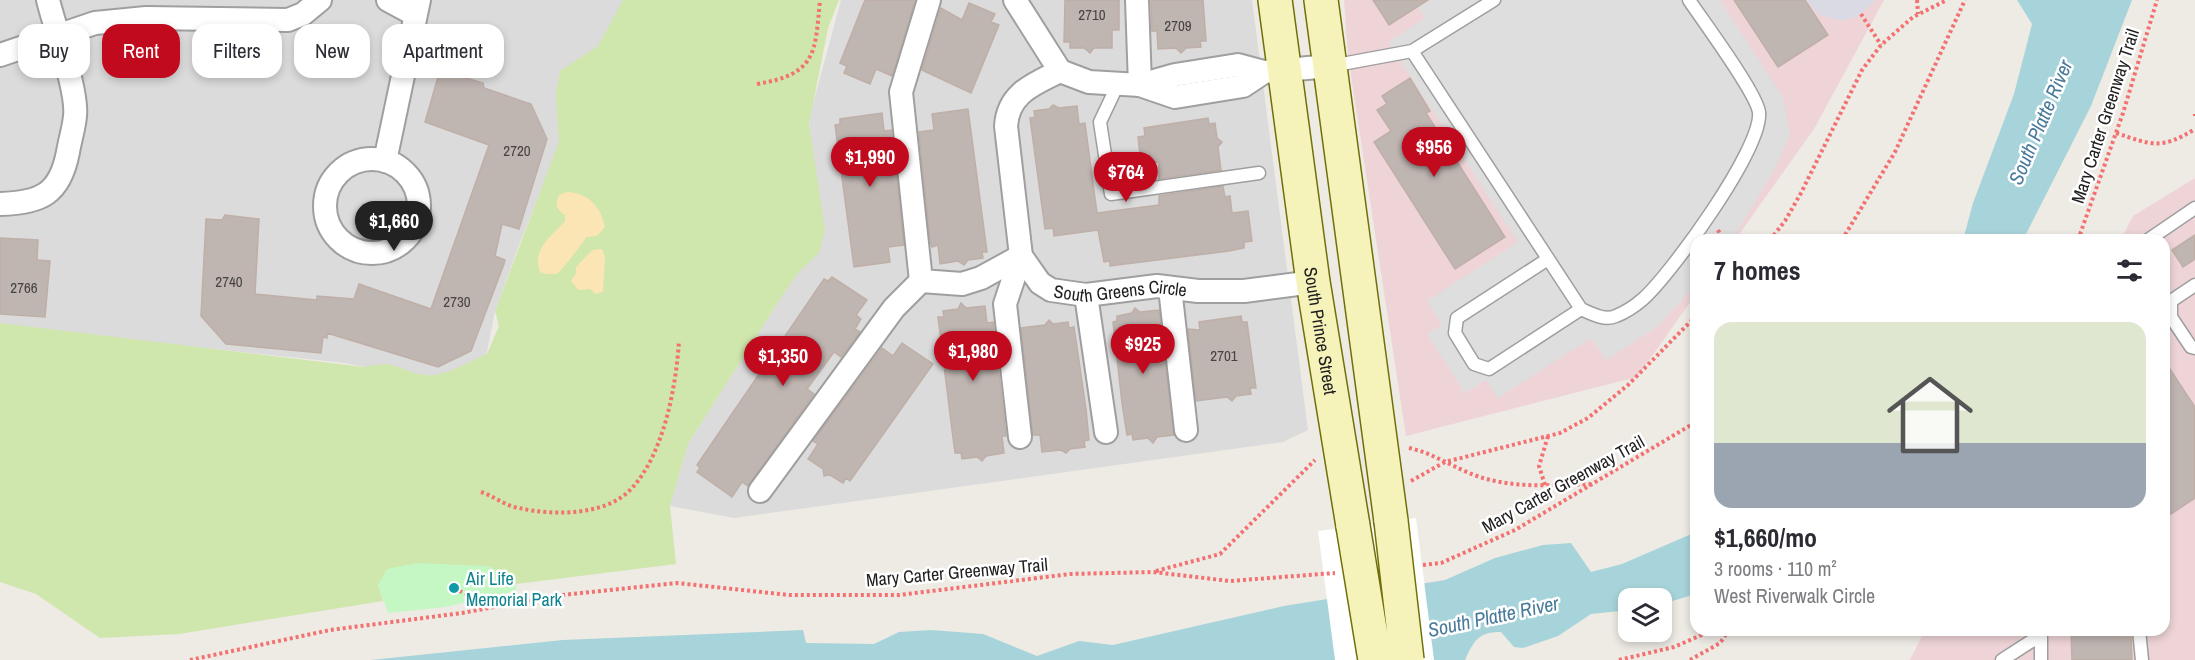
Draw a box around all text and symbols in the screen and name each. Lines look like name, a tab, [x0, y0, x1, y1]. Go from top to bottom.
house number: 2710	[1078, 4, 1106, 25]
house number: 2709	[1164, 15, 1192, 36]
chip: Buy	[18, 24, 90, 78]
chip: Rent	[102, 24, 180, 78]
chip: Filters	[192, 24, 282, 78]
chip: New	[294, 24, 370, 78]
chip: Apartment	[382, 24, 504, 78]
street label: Mary Carter Greenway Trail	[2065, 26, 2145, 206]
water label: South Platte River	[2002, 55, 2079, 189]
pin: $956	[1398, 127, 1470, 178]
text: $956	[1416, 133, 1452, 160]
pin: $1,990	[821, 137, 919, 188]
house number: 2720	[503, 140, 531, 161]
text: $1,990	[845, 143, 895, 170]
pin: $764	[1090, 152, 1162, 203]
text: $764	[1108, 158, 1144, 185]
pin: $1,660	[345, 201, 443, 252]
text: $1,660	[369, 207, 419, 234]
text: 7 homes	[1714, 253, 1801, 288]
icon: filters	[2113, 254, 2146, 287]
street label: South Prince Street	[1299, 265, 1344, 396]
house number: 2740	[215, 271, 243, 292]
street label: South Greens Circle	[1052, 273, 1188, 308]
house number: 2766	[10, 277, 38, 298]
house number: 2730	[443, 291, 471, 312]
pin: $925	[1107, 324, 1179, 375]
text: $925	[1125, 330, 1161, 357]
pin: $1,980	[924, 331, 1022, 382]
pin: $1,350	[734, 336, 832, 387]
text: $1,980	[948, 337, 998, 364]
text: $1,350	[758, 342, 808, 369]
house number: 2701	[1210, 345, 1238, 366]
icon: home	[1876, 361, 1984, 469]
street label: Mary Carter Greenway Trail	[1477, 429, 1649, 539]
text: $1,660/mo	[1714, 520, 1817, 555]
street label: Mary Carter Greenway Trail	[865, 552, 1049, 592]
text: 3 rooms · 110 m²	[1714, 555, 1837, 582]
place label: Air Life Memorial Park	[465, 566, 563, 612]
marker: Air Life Memorial Park	[447, 581, 461, 595]
text: West Riverwalk Circle	[1714, 582, 1875, 609]
map controls	[1618, 588, 1672, 642]
button: layers	[1618, 588, 1672, 642]
water label: South Platte River	[1425, 589, 1561, 643]

